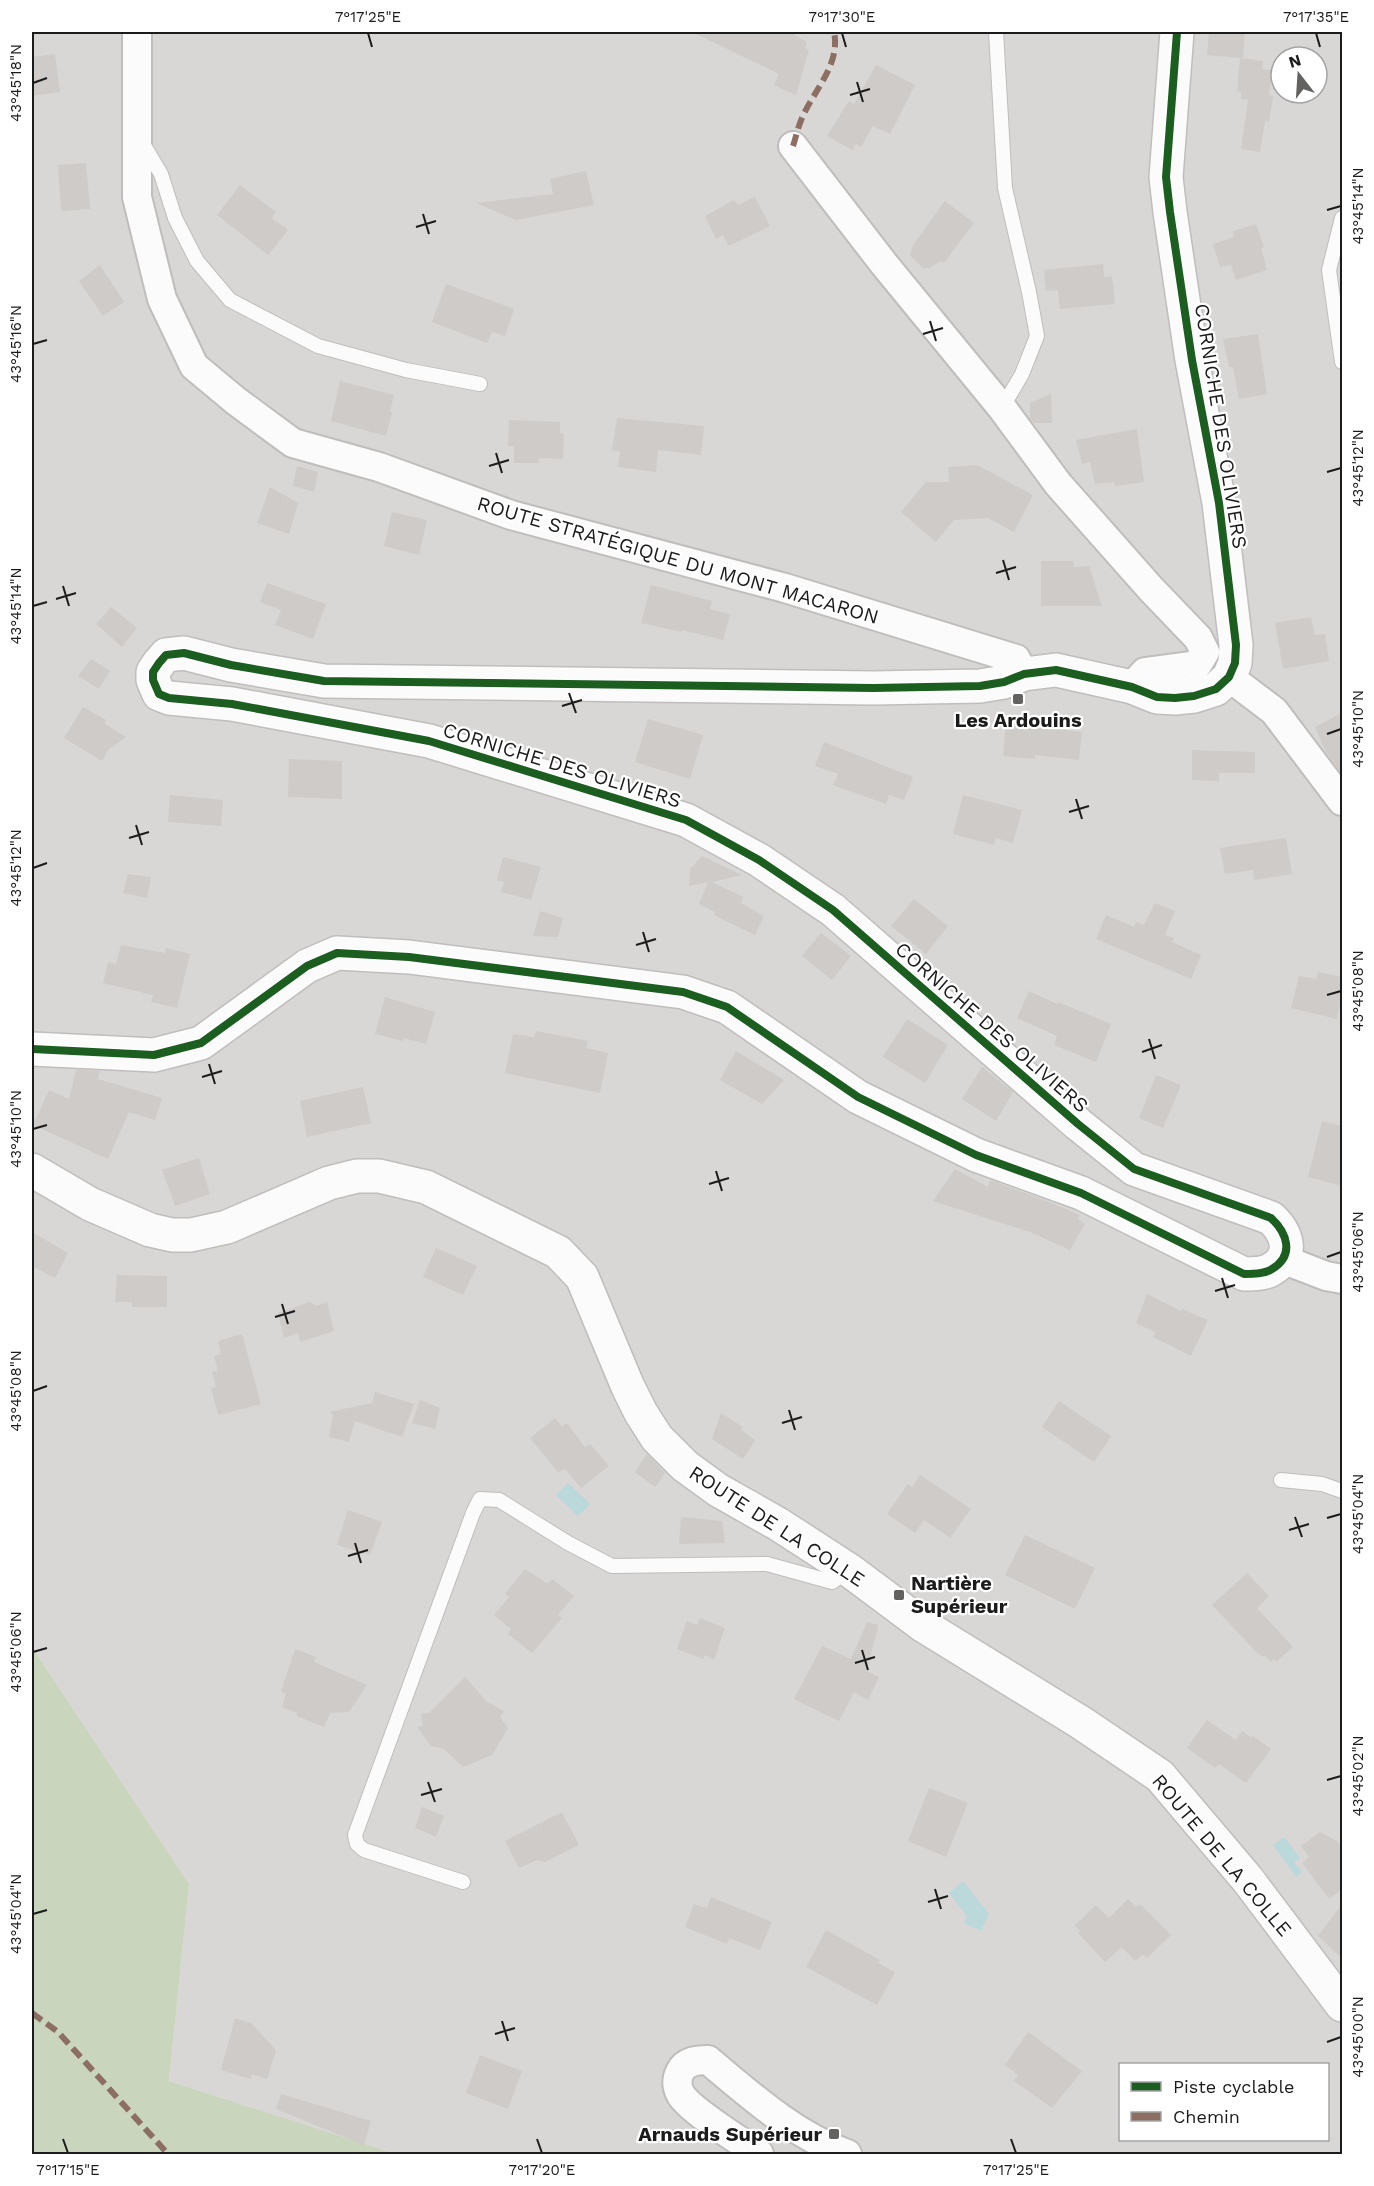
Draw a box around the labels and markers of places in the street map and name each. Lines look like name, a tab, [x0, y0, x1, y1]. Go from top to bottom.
marker: Les Ardouins	[1011, 692, 1025, 706]
place label: Les Ardouins	[954, 708, 1082, 732]
place label: Nartière Supérieur	[911, 1571, 1008, 1618]
marker: Nartière Supérieur	[892, 1588, 906, 1602]
place label: Arnauds Supérieur	[638, 2122, 822, 2146]
marker: Arnauds Supérieur	[827, 2127, 841, 2141]

